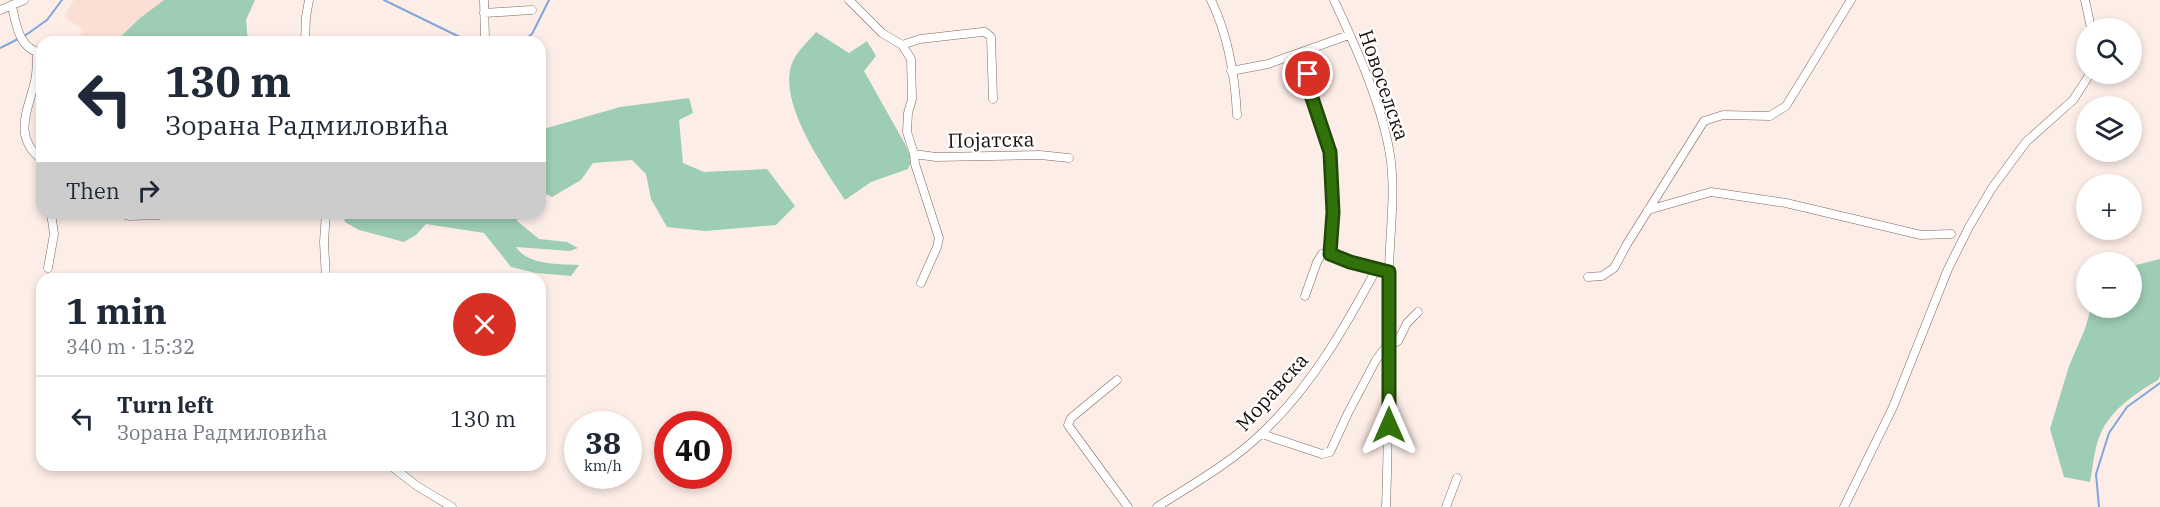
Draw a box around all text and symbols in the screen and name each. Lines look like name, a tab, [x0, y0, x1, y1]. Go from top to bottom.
map controls	[2076, 18, 2142, 318]
button: search	[2076, 18, 2142, 84]
street label: Новоселска	[1353, 26, 1416, 144]
pin	[1282, 48, 1333, 99]
text: 130 m	[165, 54, 291, 109]
icon: arrive	[1291, 57, 1324, 90]
icon: left	[66, 60, 144, 138]
button: layers	[2076, 96, 2142, 162]
text: Зорана Радмиловића	[165, 107, 449, 142]
street label: Појатска	[947, 125, 1035, 154]
icon: right	[132, 174, 165, 207]
button: +	[2076, 174, 2142, 240]
text: Then	[66, 176, 120, 205]
button: −	[2076, 252, 2142, 318]
text: 1 min	[66, 287, 167, 334]
button: close	[453, 293, 516, 356]
text: 340 m · 15:32	[66, 333, 195, 360]
street label: Моравска	[1229, 347, 1314, 436]
text: Turn left	[117, 390, 213, 419]
position arrow	[1357, 393, 1421, 457]
icon: left	[66, 402, 99, 435]
text: 130 m	[450, 404, 516, 433]
speed limit sign: 40	[654, 411, 732, 489]
text: Зорана Радмиловића	[117, 419, 327, 446]
text: 38	[585, 423, 621, 462]
text: km/h	[584, 456, 622, 475]

